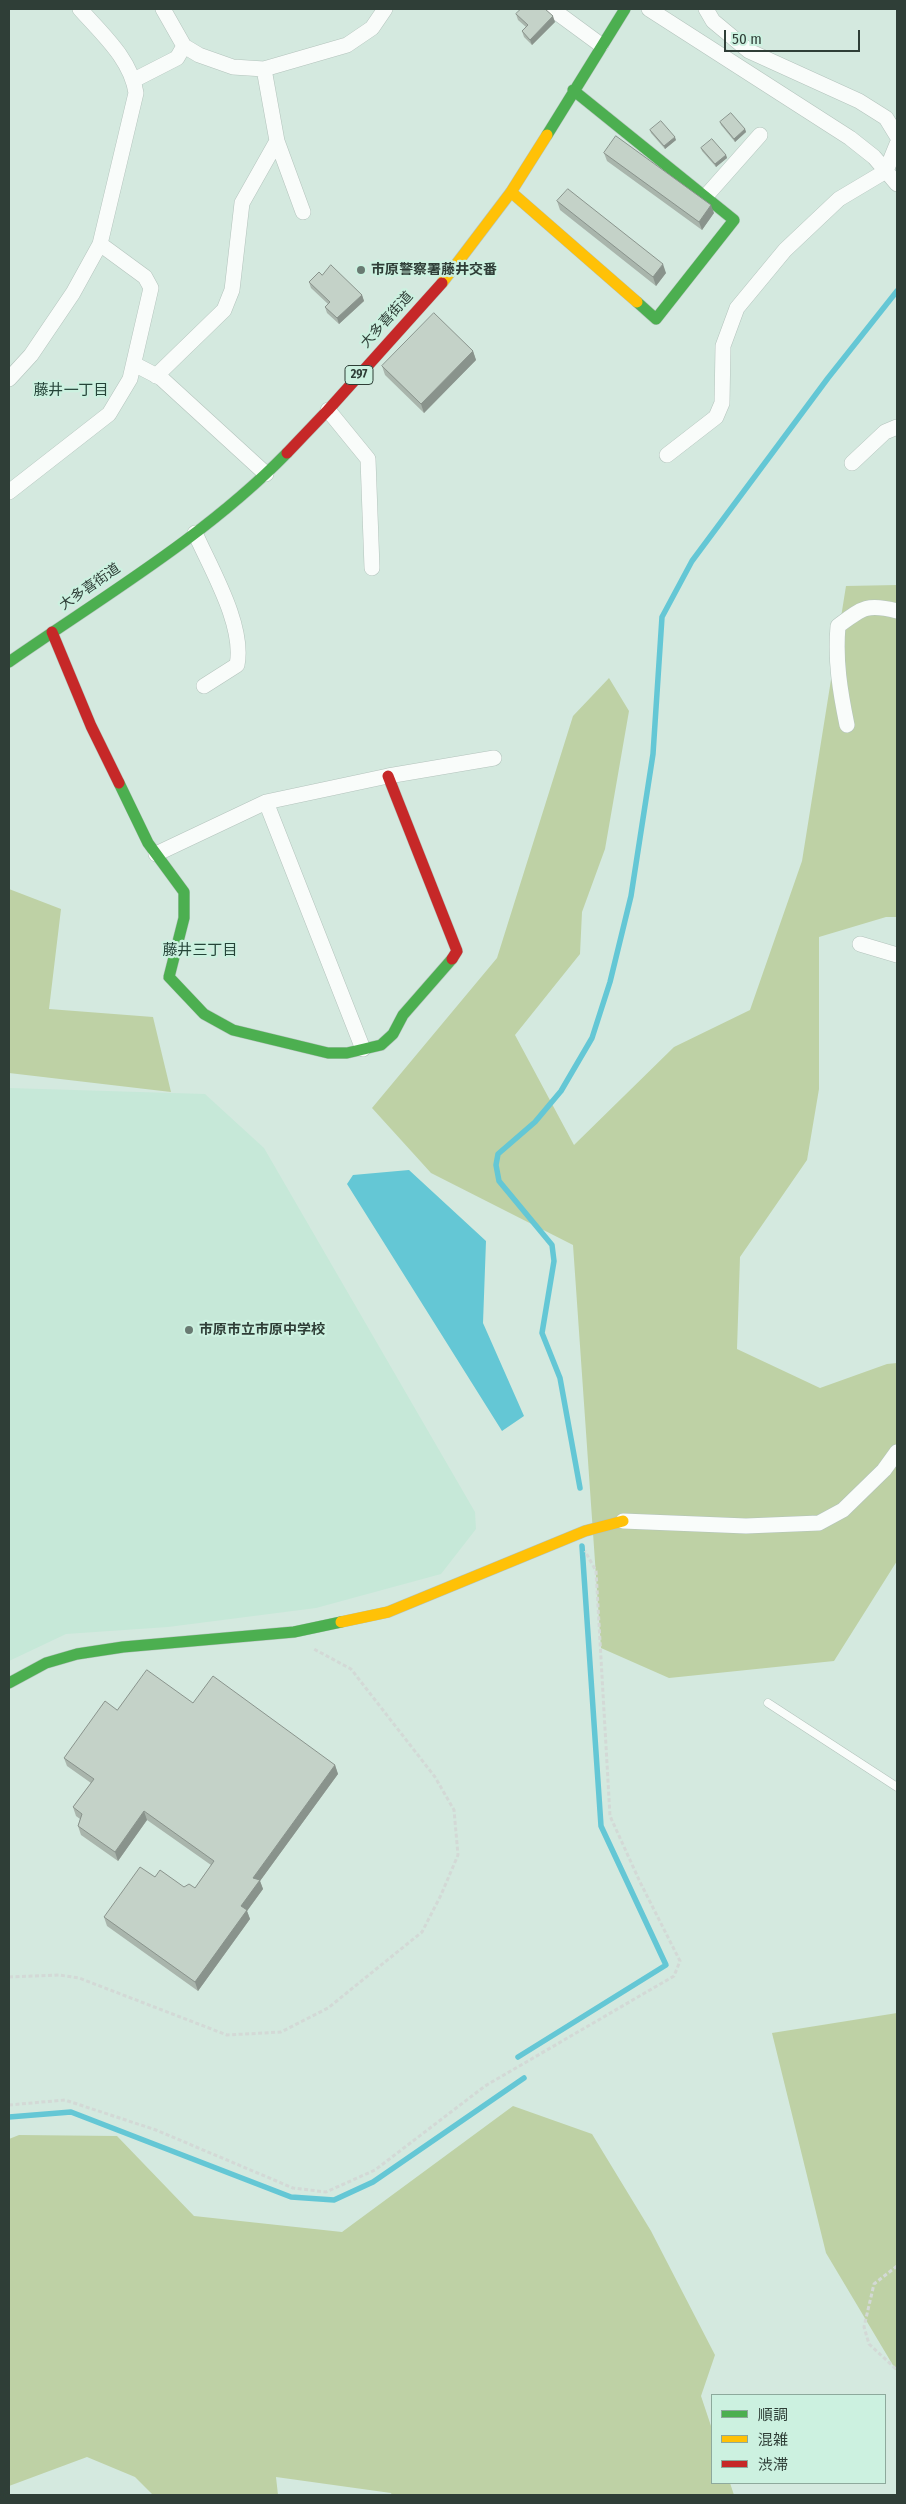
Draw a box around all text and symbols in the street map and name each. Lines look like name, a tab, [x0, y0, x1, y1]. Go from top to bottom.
scale bar	[726, 20, 862, 52]
text: 50 m	[732, 30, 762, 48]
place label: 市原警察署藤井交番	[371, 262, 497, 278]
marker: 市原警察署藤井交番	[355, 264, 367, 276]
street label: 大多喜街道	[357, 288, 417, 352]
road number: 297	[345, 366, 373, 384]
district label: 藤井一丁目	[34, 382, 108, 400]
street label: 大多喜街道	[57, 560, 123, 614]
district label: 藤井三丁目	[163, 942, 237, 960]
place label: 市原市立市原中学校	[199, 1322, 325, 1338]
marker: 市原市立市原中学校	[183, 1324, 195, 1336]
legend	[711, 2394, 886, 2484]
text: 順調	[758, 2406, 788, 2424]
text: 混雑	[758, 2431, 788, 2449]
text: 渋滞	[758, 2456, 788, 2474]

